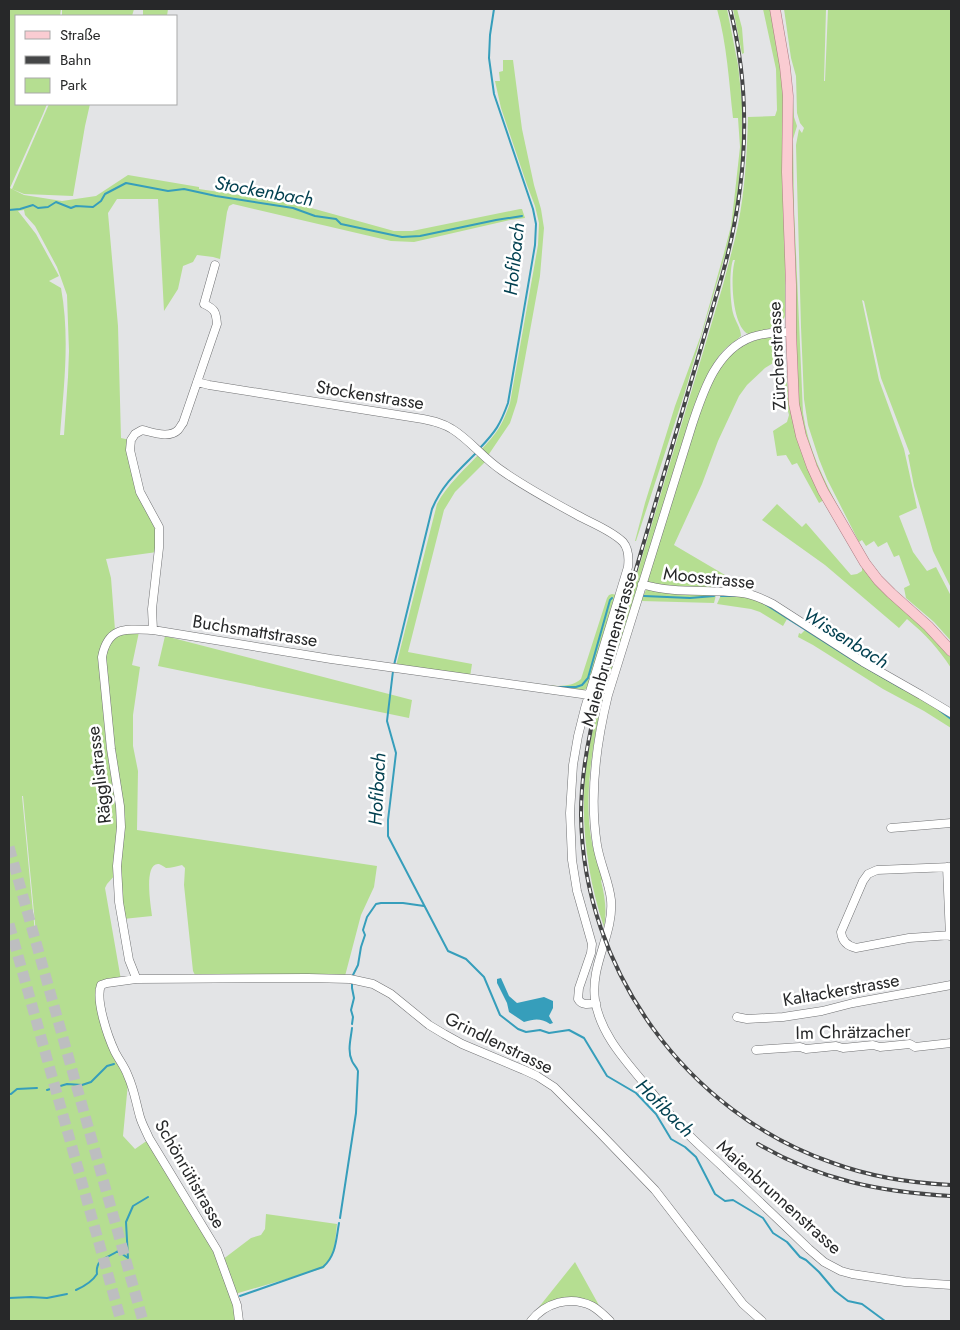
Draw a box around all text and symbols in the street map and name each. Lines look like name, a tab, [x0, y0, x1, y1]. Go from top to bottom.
legend	[15, 15, 178, 105]
text: Straße	[60, 24, 101, 46]
text: Bahn	[60, 49, 91, 71]
text: Park	[60, 74, 87, 96]
water label: Stockenbach	[212, 169, 316, 213]
water label: Hofibach	[497, 221, 531, 297]
street label: Zürcherstrasse	[761, 301, 793, 411]
street label: Stockenstrasse	[314, 374, 426, 416]
street label: Moosstrasse	[662, 560, 756, 596]
street label: Maienbrunnenstrasse	[574, 568, 644, 730]
water label: Wissenbach	[798, 601, 894, 675]
street label: Buchsmattstrasse	[191, 608, 319, 654]
street label: Rägglistrasse	[80, 725, 118, 825]
water label: Hofibach	[362, 752, 392, 826]
street label: Kaltackerstrasse	[781, 967, 901, 1013]
street label: Grindlenstrasse	[440, 1006, 558, 1080]
street label: Im Chrätzacher	[795, 1018, 912, 1046]
water label: Hofibach	[630, 1073, 700, 1143]
street label: Schönrütistrasse	[148, 1115, 232, 1233]
street label: Maienbrunnenstrasse	[711, 1134, 847, 1260]

